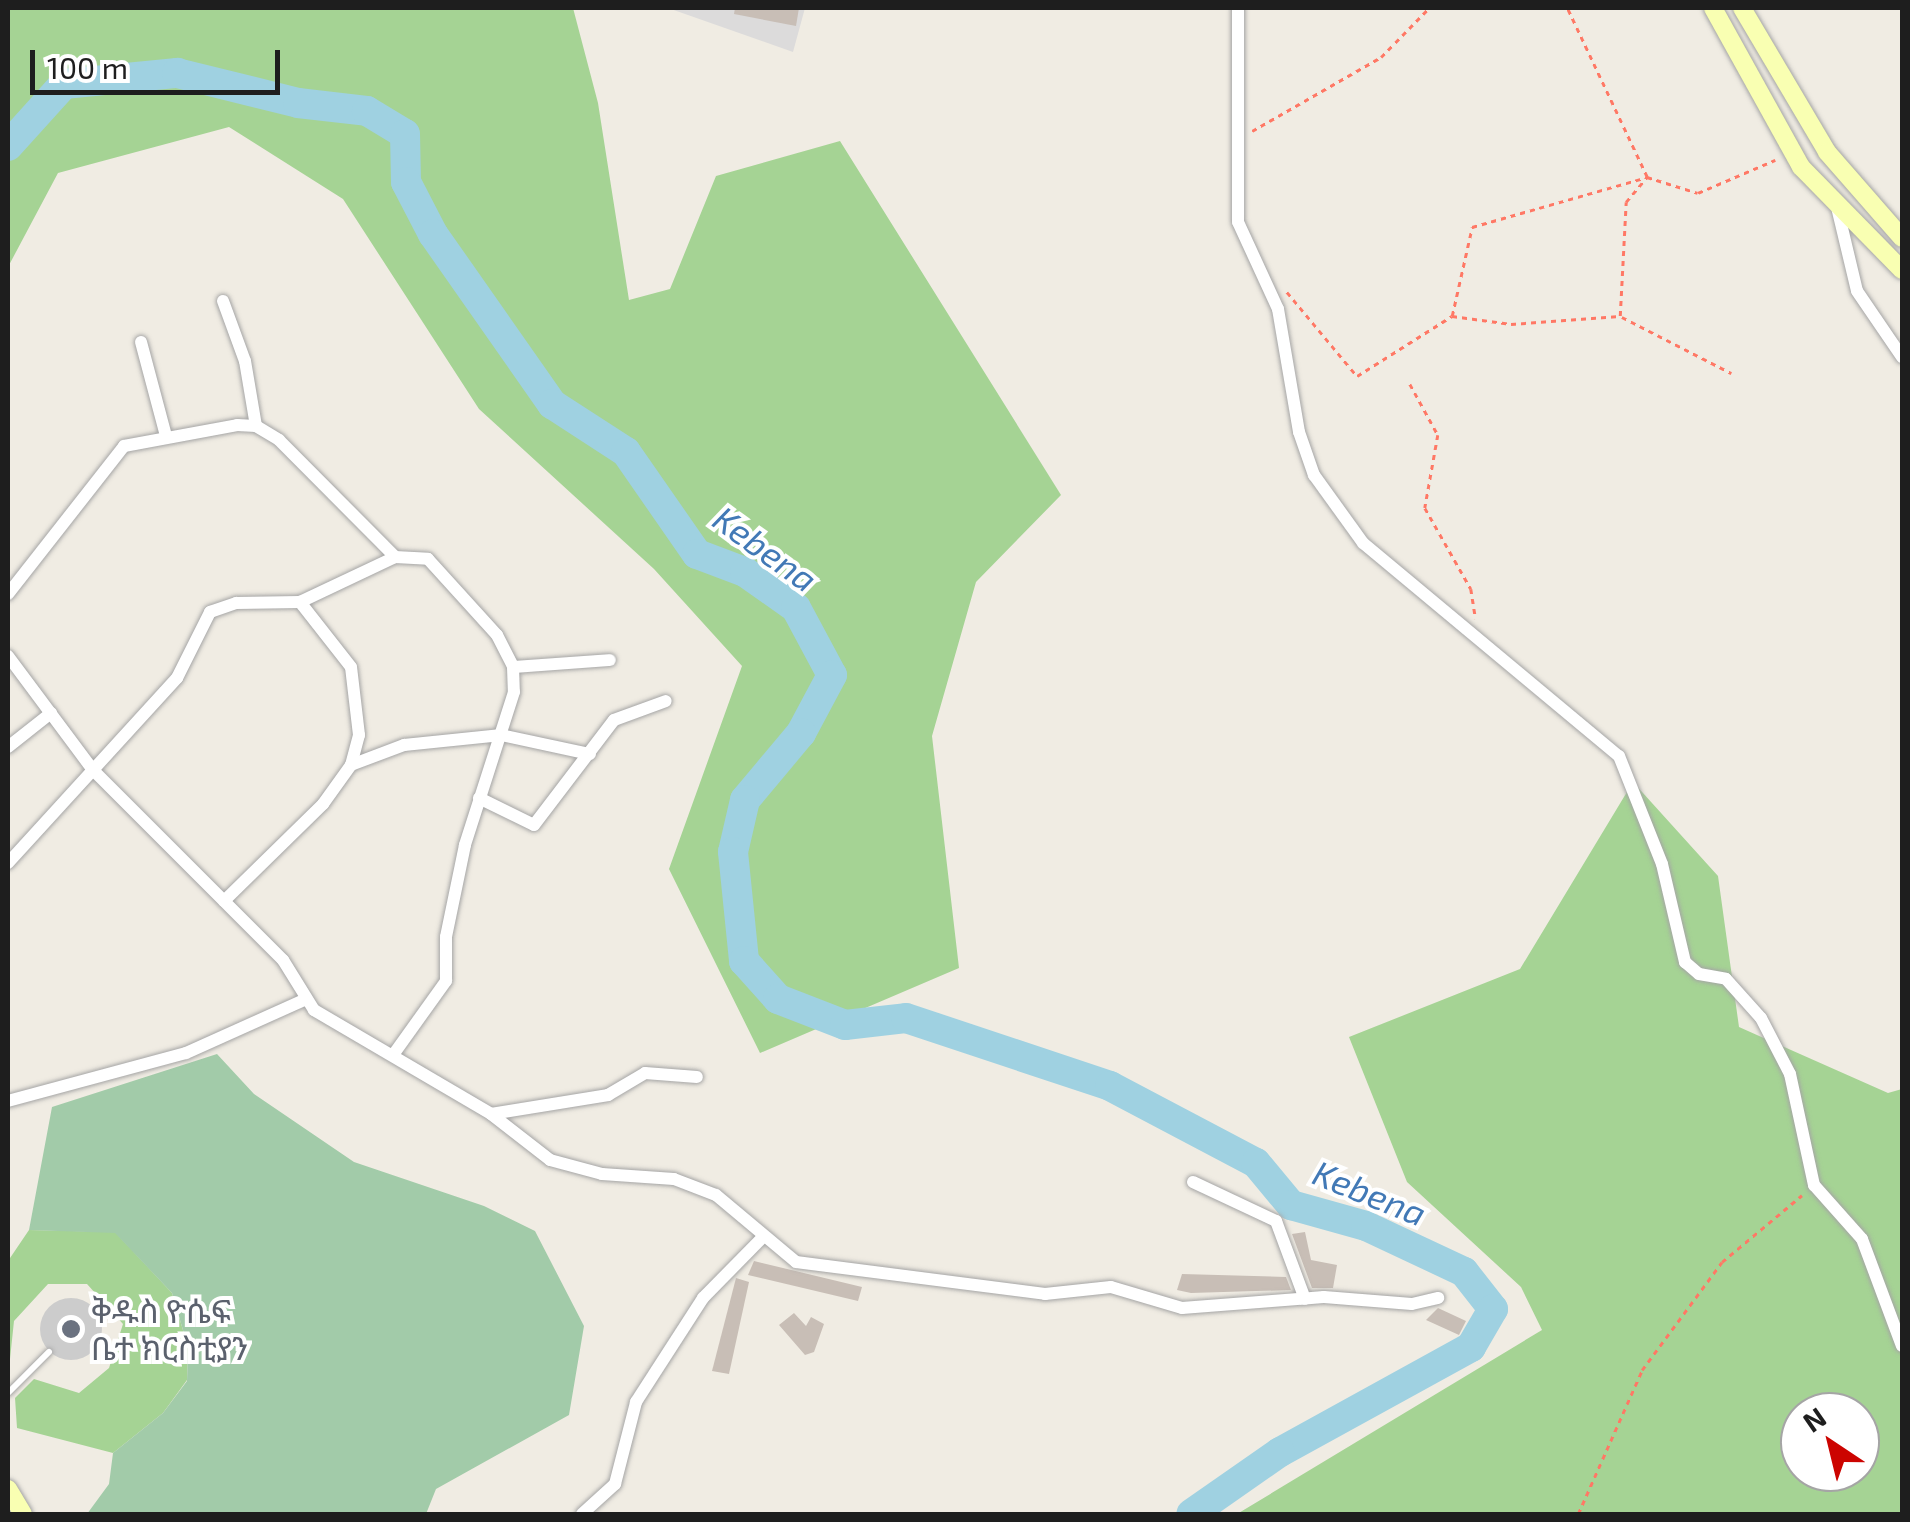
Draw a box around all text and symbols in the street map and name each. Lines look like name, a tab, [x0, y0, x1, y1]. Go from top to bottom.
scale bar	[35, 30, 285, 92]
text: 100 m	[47, 49, 128, 85]
water label: Kebena	[706, 496, 826, 600]
water label: Kebena	[1307, 1150, 1433, 1234]
place label: ቅዱስ ዮሴፍ ቤተ ክርስቲያን	[91, 1292, 248, 1367]
marker: ቅዱስ ዮሴፍ ቤተ ክርስቲያን	[60, 1318, 82, 1340]
north arrow	[1780, 1392, 1880, 1492]
text: N	[1796, 1399, 1832, 1439]

